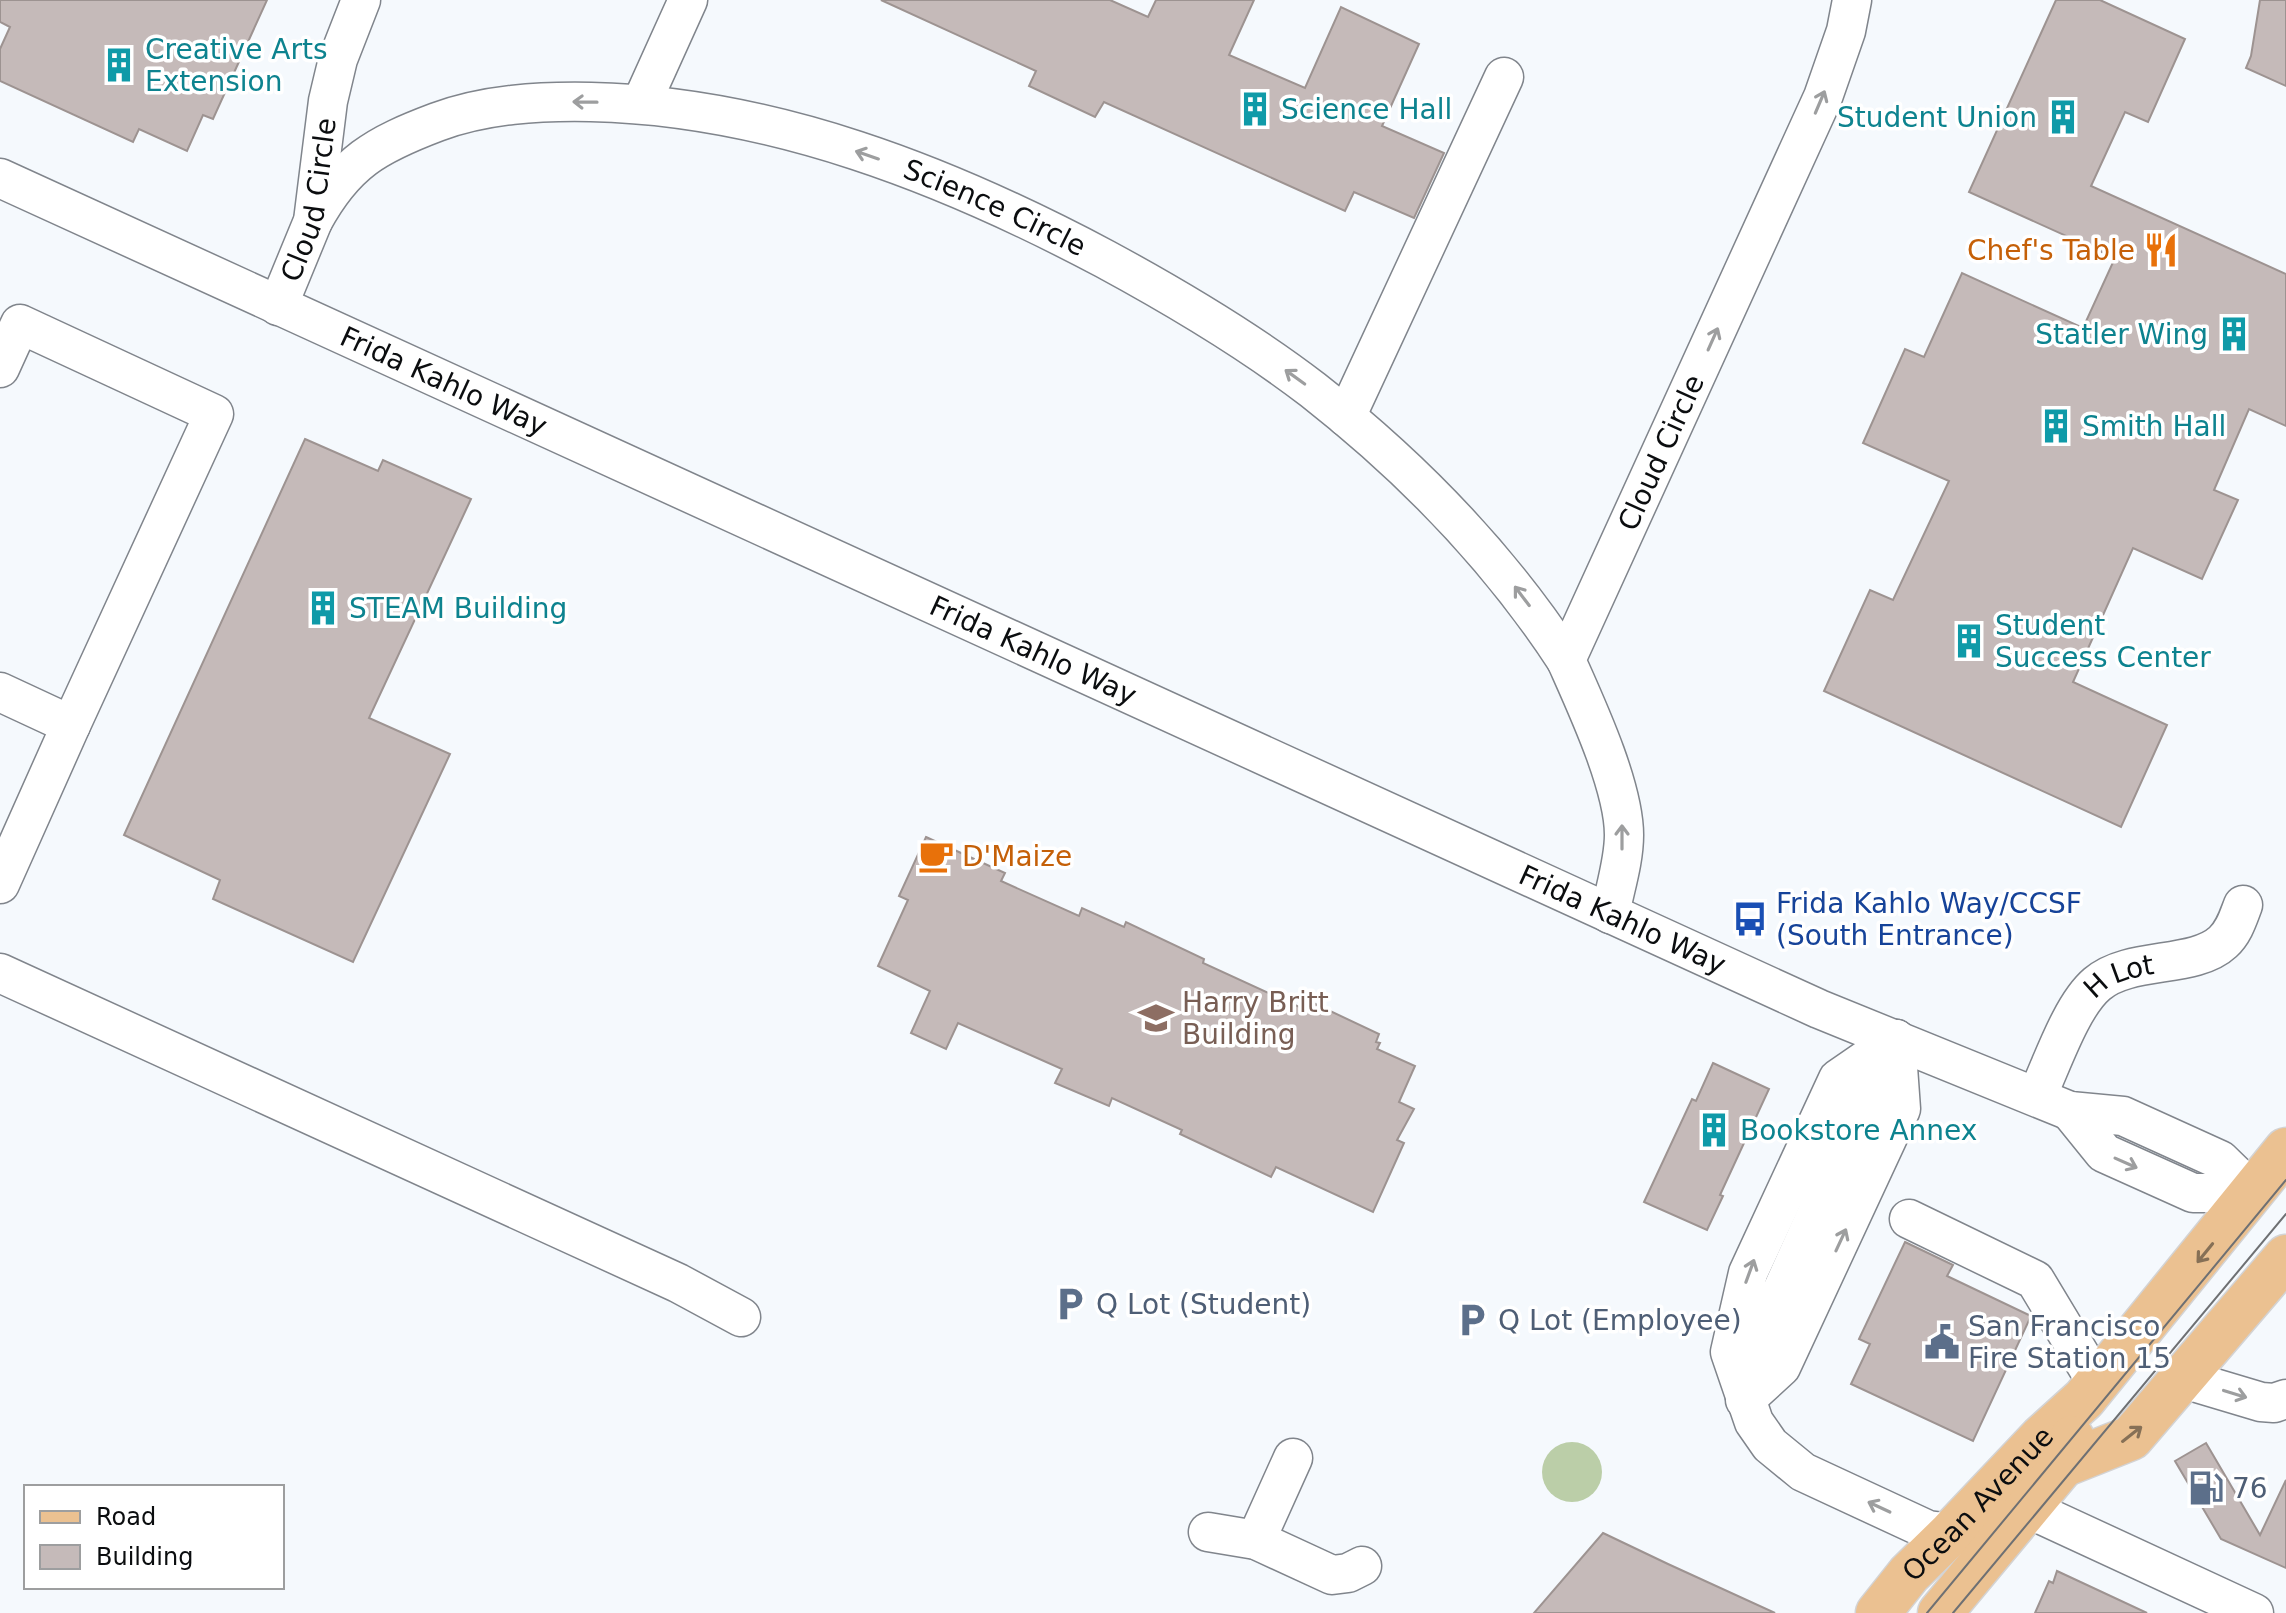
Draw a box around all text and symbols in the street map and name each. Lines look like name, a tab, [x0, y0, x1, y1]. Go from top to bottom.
place label: Creative Arts Extension	[145, 33, 328, 98]
building icon: Creative Arts Extension	[100, 46, 138, 84]
building icon: Science Hall	[1236, 90, 1274, 128]
one-way arrow	[1813, 90, 1828, 115]
place label: Science Hall	[1281, 93, 1452, 126]
one-way arrow	[572, 94, 599, 109]
building icon: Student Union	[2044, 98, 2082, 136]
place label: Student Union	[1837, 101, 2037, 134]
street label: Cloud Circle	[273, 116, 342, 286]
one-way arrow	[855, 146, 880, 161]
street label: Science Circle	[899, 152, 1092, 263]
restaurant icon: Chef's Table	[2142, 231, 2180, 269]
place label: Chef's Table	[1967, 234, 2135, 267]
building icon: Statler Wing	[2215, 315, 2253, 353]
place label: Statler Wing	[2035, 318, 2208, 351]
street label: Frida Kahlo Way	[335, 319, 552, 442]
one-way arrow	[1706, 327, 1721, 352]
one-way arrow	[1284, 369, 1306, 385]
street label: Cloud Circle	[1611, 369, 1711, 535]
building icon: Smith Hall	[2037, 407, 2075, 445]
place label: Smith Hall	[2082, 410, 2226, 443]
one-way arrow	[1513, 586, 1530, 607]
building icon: STEAM Building	[304, 589, 342, 627]
street label: Frida Kahlo Way	[925, 589, 1142, 711]
place label: STEAM Building	[349, 592, 567, 625]
place label: Student Success Center	[1995, 609, 2211, 674]
building icon: Student Success Center	[1950, 622, 1988, 660]
one-way arrow	[1614, 824, 1630, 851]
cafe icon: D'Maize	[917, 837, 955, 875]
place label: D'Maize	[962, 840, 1072, 873]
street label: Frida Kahlo Way	[1514, 858, 1731, 981]
place label: Frida Kahlo Way/CCSF (South Entrance)	[1776, 887, 2082, 952]
bus stop icon: Frida Kahlo Way/CCSF (South Entrance)	[1731, 900, 1769, 938]
street label: H Lot	[2077, 948, 2156, 1005]
place label: Harry Britt Building	[1182, 986, 1329, 1051]
school or university icon: Harry Britt Building	[1137, 999, 1175, 1037]
building icon: Bookstore Annex	[1695, 1111, 1733, 1149]
place label: Bookstore Annex	[1740, 1114, 1977, 1147]
one-way arrow	[2114, 1156, 2138, 1171]
one-way arrow	[1834, 1228, 1849, 1252]
one-way arrow	[2196, 1242, 2213, 1263]
one-way arrow	[1744, 1259, 1759, 1284]
parking icon: Q Lot (Student)	[1051, 1285, 1089, 1323]
place label: Q Lot (Student)	[1096, 1288, 1311, 1321]
parking icon: Q Lot (Employee)	[1453, 1301, 1491, 1339]
place label: Q Lot (Employee)	[1498, 1304, 1742, 1337]
place label: San Francisco Fire Station 15	[1968, 1310, 2171, 1375]
public building icon: San Francisco Fire Station 15	[1923, 1323, 1961, 1361]
one-way arrow	[2221, 1387, 2247, 1402]
street label: Ocean Avenue	[1895, 1419, 2060, 1588]
one-way arrow	[2121, 1426, 2142, 1444]
fuel station icon: 76	[2187, 1469, 2225, 1507]
place label: 76	[2232, 1472, 2268, 1505]
legend	[24, 1485, 284, 1589]
one-way arrow	[1867, 1499, 1891, 1514]
text: Road	[96, 1503, 156, 1531]
text: Building	[96, 1543, 193, 1571]

